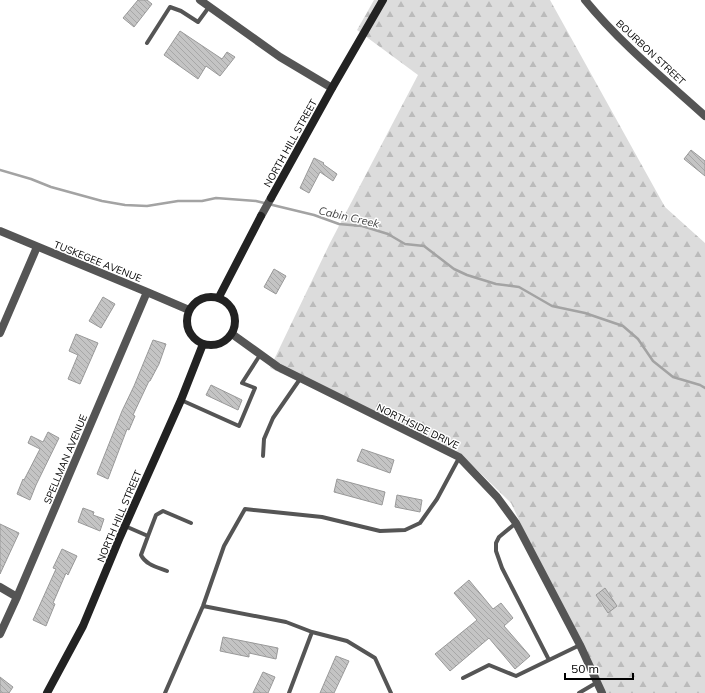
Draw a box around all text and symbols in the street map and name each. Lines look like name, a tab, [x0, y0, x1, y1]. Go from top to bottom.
street label: BOURBON STREET	[613, 17, 688, 88]
street label: NORTH HILL STREET	[261, 97, 320, 190]
water label: Cabin Creek	[317, 203, 381, 231]
street label: TUSKEGEE AVENUE	[52, 238, 144, 285]
street label: NORTHSIDE DRIVE	[374, 401, 461, 452]
street label: SPELLMAN AVENUE	[41, 412, 90, 506]
street label: NORTH HILL STREET	[94, 468, 145, 564]
scale bar	[565, 655, 633, 681]
text: 50 m	[571, 661, 599, 676]

